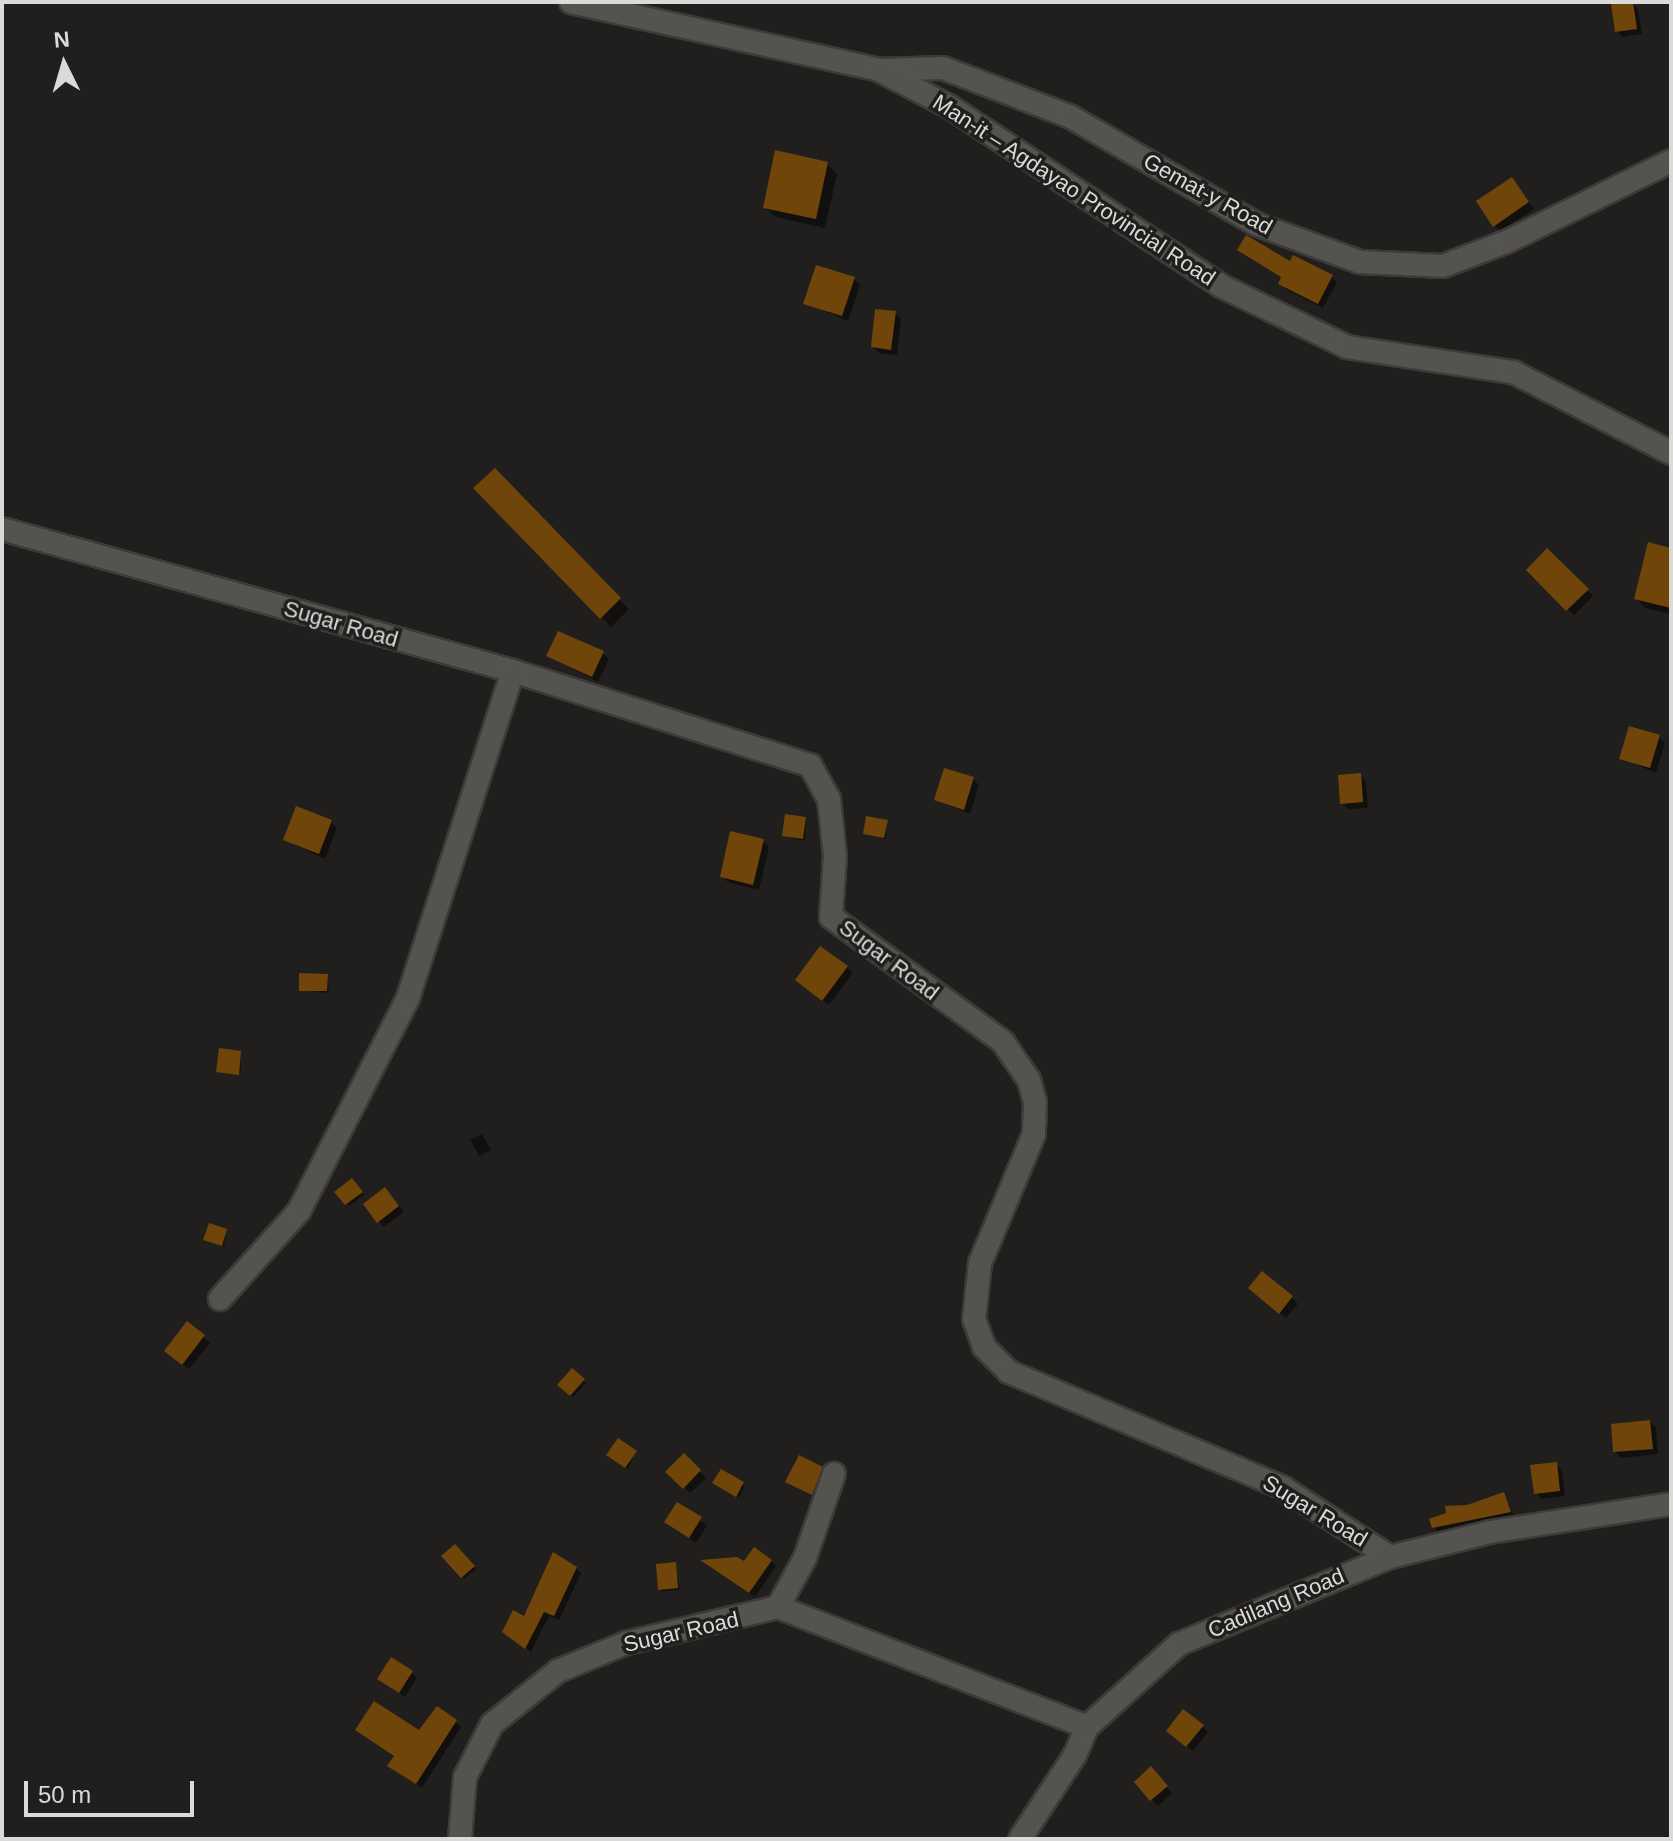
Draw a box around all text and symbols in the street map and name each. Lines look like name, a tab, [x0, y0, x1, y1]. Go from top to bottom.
north arrow	[24, 24, 104, 104]
text: N	[53, 26, 71, 53]
street label: Man-it – Agdayao Provincial Road	[927, 88, 1221, 292]
street label: Gemat-y Road	[1139, 148, 1277, 240]
street label: Sugar Road	[281, 595, 401, 653]
street label: Sugar Road	[834, 914, 944, 1006]
street label: Sugar Road	[1258, 1469, 1372, 1553]
street label: Cadilang Road	[1204, 1562, 1348, 1644]
street label: Sugar Road	[621, 1606, 741, 1658]
scale bar	[28, 1765, 198, 1815]
text: 50 m	[38, 1781, 91, 1808]

